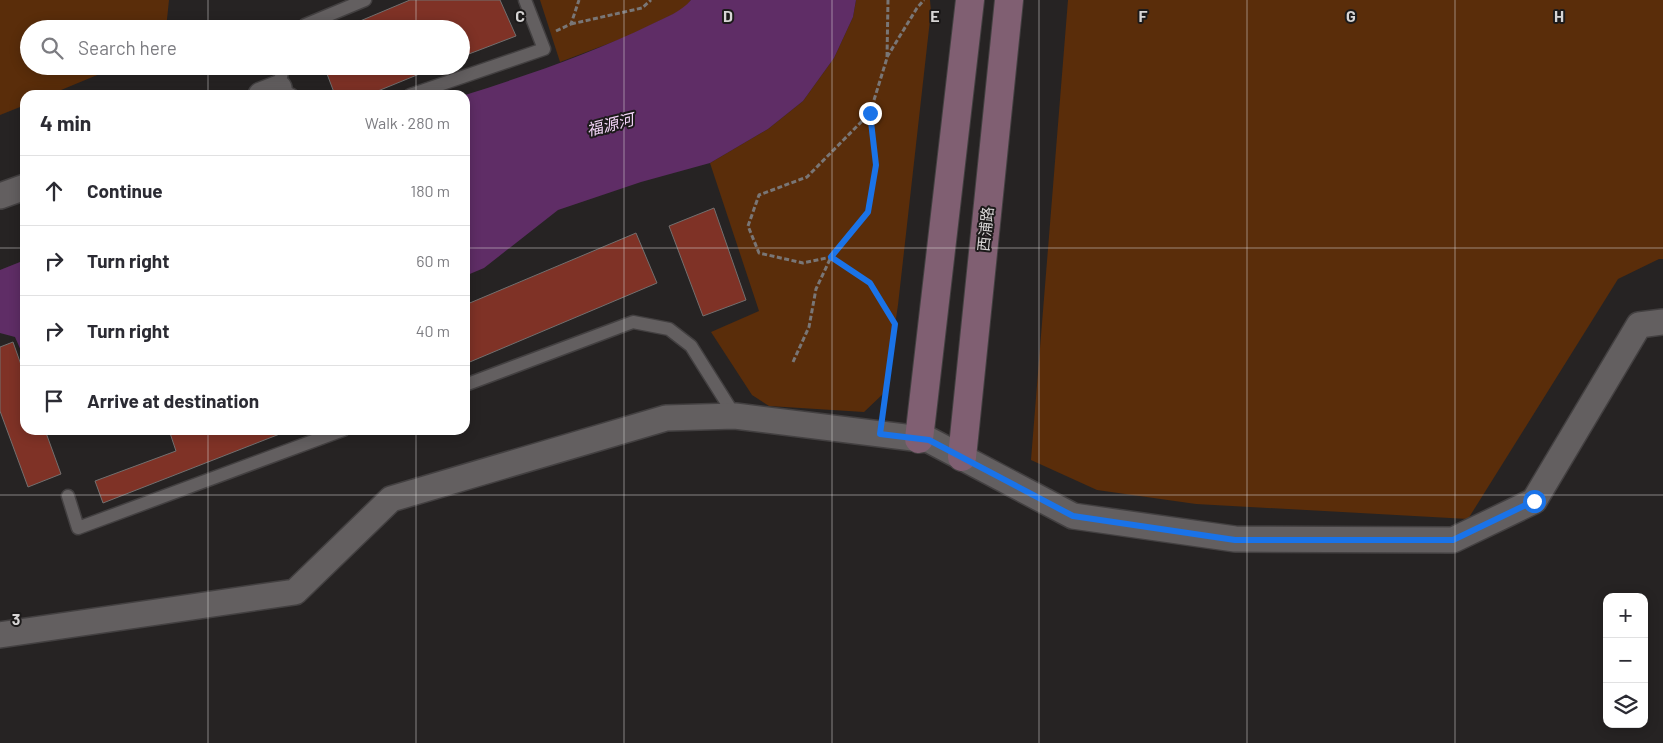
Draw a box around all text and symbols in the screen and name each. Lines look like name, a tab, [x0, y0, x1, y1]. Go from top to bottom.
text: C	[515, 6, 525, 25]
text: D	[723, 6, 733, 25]
text: E	[930, 6, 940, 25]
text: F	[1139, 6, 1148, 25]
text: G	[1346, 6, 1356, 25]
text: H	[1554, 6, 1564, 25]
search box	[20, 20, 470, 75]
icon: search	[38, 34, 66, 62]
text: Search here	[78, 36, 177, 59]
route end	[859, 102, 882, 125]
water label: 福源河	[584, 108, 638, 139]
text: 4 min	[40, 110, 91, 135]
text: Walk · 280 m	[365, 113, 450, 132]
icon: ahead	[40, 177, 68, 205]
text: Continue	[87, 179, 163, 202]
text: 180 m	[411, 181, 450, 200]
street label: 西浦路	[974, 206, 996, 252]
icon: right	[40, 247, 68, 275]
text: Turn right	[87, 249, 169, 272]
text: 60 m	[416, 251, 450, 270]
icon: right	[40, 317, 68, 345]
text: Turn right	[87, 319, 169, 342]
text: 40 m	[416, 321, 450, 340]
icon: arrive	[40, 387, 68, 415]
text: Arrive at destination	[87, 389, 259, 412]
route start	[1523, 490, 1546, 513]
map controls	[1603, 593, 1648, 728]
button: +	[1603, 593, 1648, 638]
text: 3	[12, 609, 20, 628]
button: −	[1603, 638, 1648, 683]
button: layers	[1603, 683, 1648, 728]

